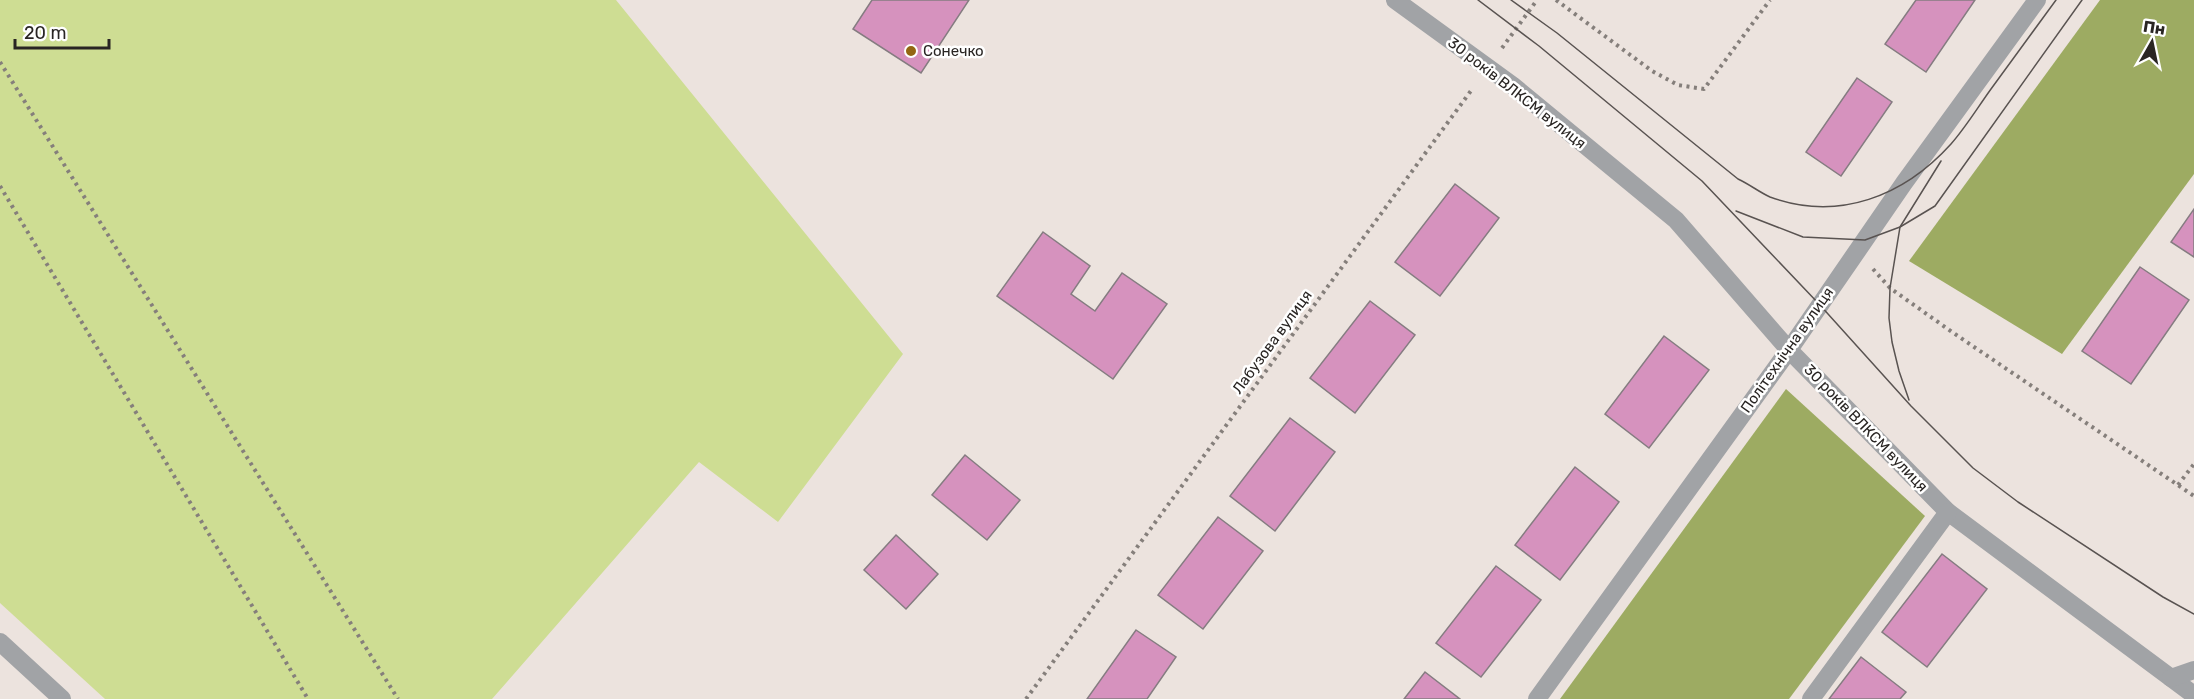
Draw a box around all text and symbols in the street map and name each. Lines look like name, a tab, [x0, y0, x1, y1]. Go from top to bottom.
scale bar	[15, 12, 110, 50]
north arrow	[2122, 12, 2182, 72]
text: Пн	[2142, 17, 2167, 39]
text: 20 m	[24, 22, 66, 44]
street label: 30 років ВЛКСМ вулиця	[1444, 34, 1590, 152]
place label: Сонечко	[923, 42, 984, 60]
marker: Сонечко	[904, 44, 918, 58]
street label: Політехнічна вулиця	[1737, 284, 1837, 416]
street label: Лабузова вулиця	[1228, 287, 1316, 397]
street label: 30 років ВЛКСМ вулиця	[1800, 361, 1932, 495]

